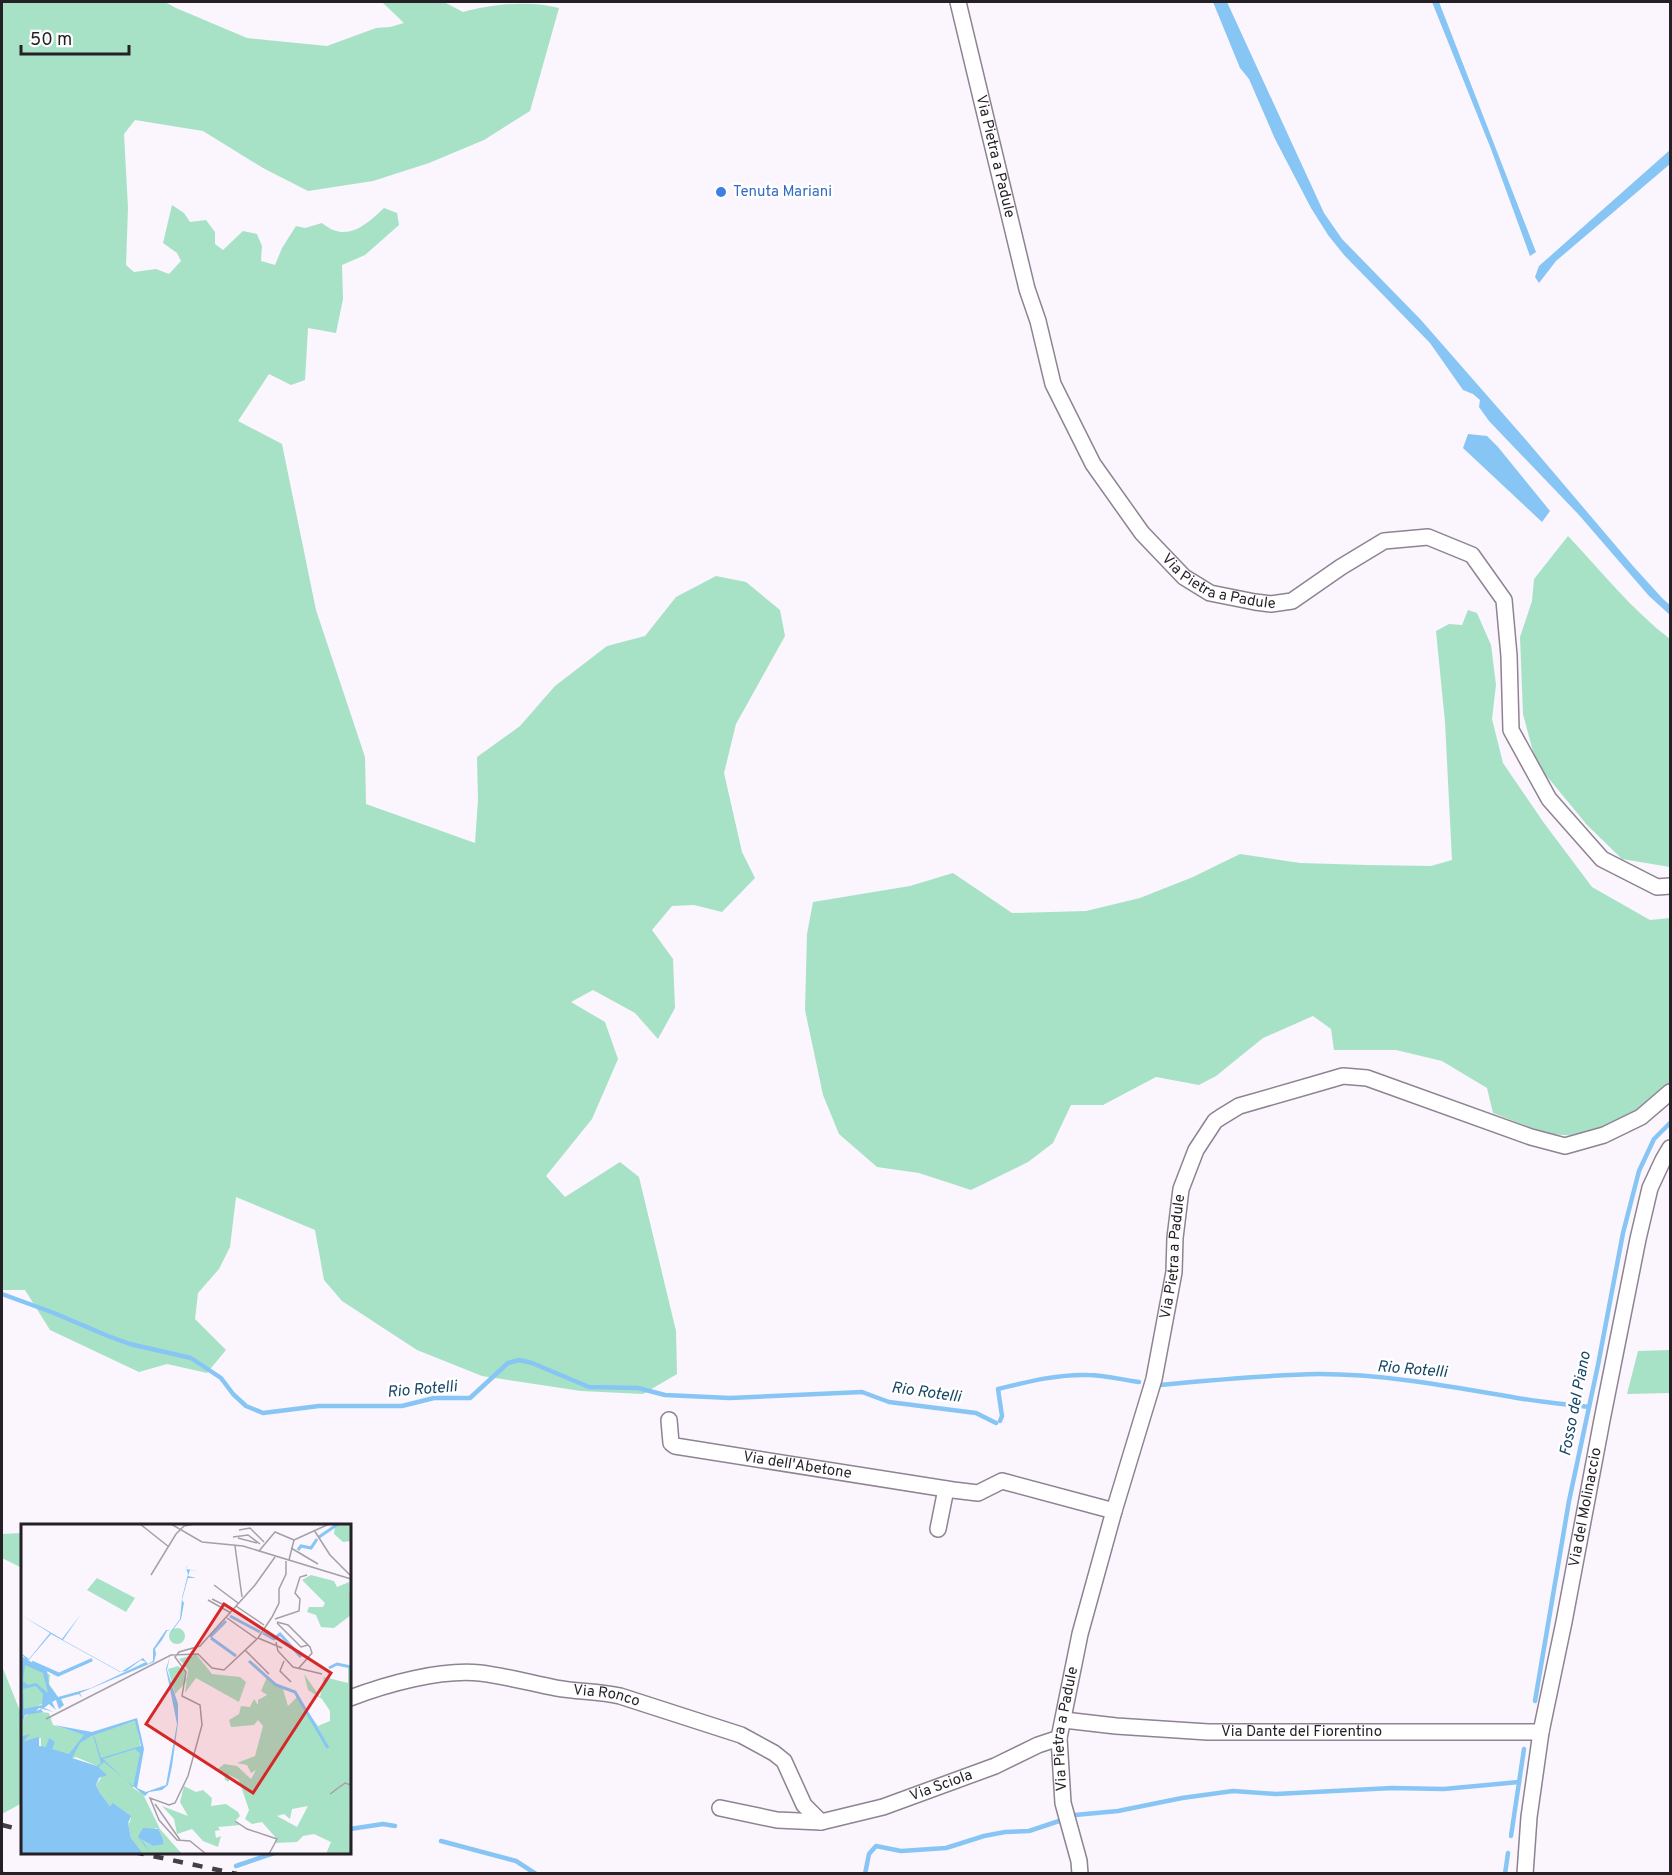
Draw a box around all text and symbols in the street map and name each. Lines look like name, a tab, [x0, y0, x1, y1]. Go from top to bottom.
scale bar	[21, 18, 129, 56]
text: 50 m	[30, 29, 72, 52]
street label: Via Pietra a Padule	[971, 93, 1019, 220]
place label: Tenuta Mariani	[733, 183, 832, 202]
marker: Tenuta Mariani	[714, 185, 728, 199]
street label: Via Pietra a Padule	[1157, 550, 1277, 614]
street label: Via Pietra a Padule	[1156, 1193, 1190, 1321]
water label: Fosso del Piano	[1556, 1350, 1596, 1458]
water label: Rio Rotelli	[1376, 1357, 1449, 1383]
water label: Rio Rotelli	[386, 1377, 459, 1403]
water label: Rio Rotelli	[890, 1378, 963, 1408]
street label: Via del Molinaccio	[1565, 1446, 1606, 1569]
street label: Via dell'Abetone	[742, 1447, 853, 1483]
inset map	[21, 1524, 351, 1854]
street label: Via Pietra a Padule	[1049, 1665, 1083, 1792]
street label: Via Ronco	[572, 1681, 642, 1711]
street label: Via Dante del Fiorentino	[1221, 1723, 1382, 1742]
street label: Via Sciola	[907, 1766, 975, 1806]

